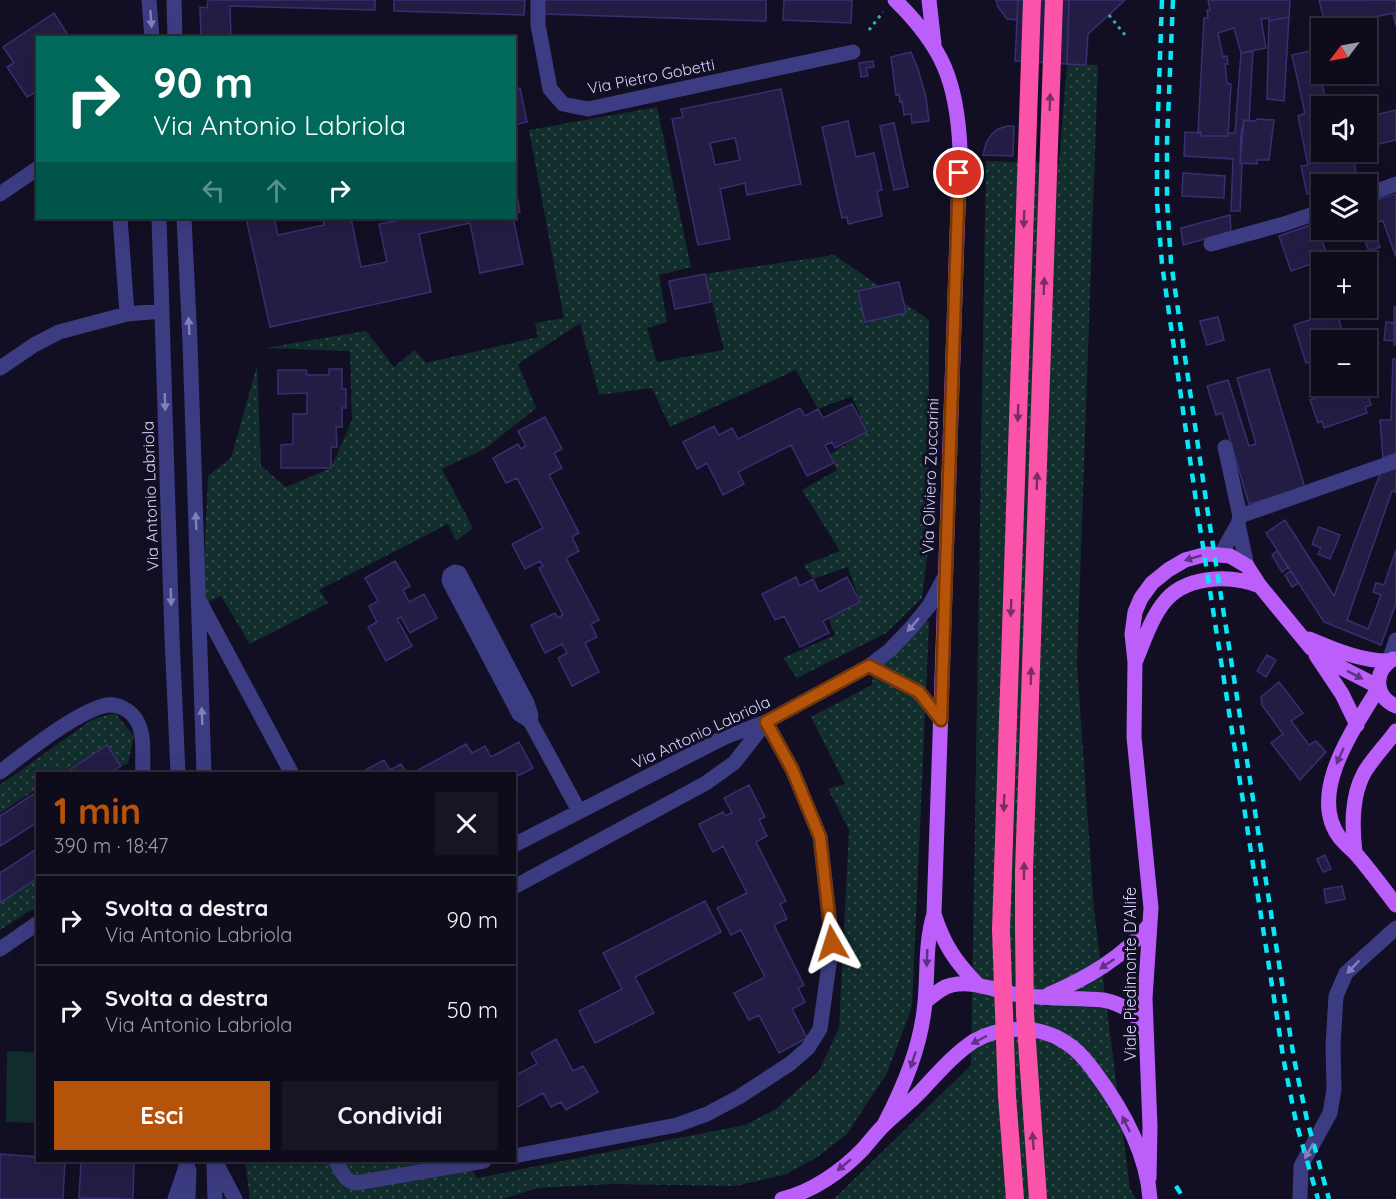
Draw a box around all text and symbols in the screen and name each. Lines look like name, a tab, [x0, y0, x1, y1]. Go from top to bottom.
one-way arrow	[146, 9, 156, 28]
north arrow	[1311, 18, 1377, 84]
map controls	[1311, 18, 1377, 396]
street label: Via Pietro Gobetti	[586, 54, 716, 98]
text: 90 m	[153, 56, 253, 109]
icon: right	[54, 60, 132, 138]
one-way arrow	[1046, 93, 1055, 112]
button: sound	[1311, 96, 1377, 162]
text: Via Antonio Labriola	[153, 108, 406, 142]
pin	[933, 147, 984, 198]
icon: arrive	[942, 156, 975, 189]
icon: left	[197, 174, 230, 207]
icon: ahead	[260, 174, 293, 207]
icon: right	[323, 174, 356, 207]
button: layers	[1311, 174, 1377, 240]
one-way arrow	[1020, 209, 1029, 228]
button: +	[1311, 252, 1377, 318]
one-way arrow	[1039, 277, 1048, 296]
one-way arrow	[185, 316, 194, 335]
button: −	[1311, 330, 1377, 396]
one-way arrow	[160, 392, 170, 411]
street label: Via Oliviero Zuccarini	[917, 398, 943, 554]
one-way arrow	[1013, 404, 1022, 423]
street label: Via Antonio Labriola	[137, 421, 163, 571]
one-way arrow	[1033, 472, 1042, 491]
one-way arrow	[191, 511, 200, 530]
one-way arrow	[1184, 554, 1202, 563]
one-way arrow	[166, 587, 175, 606]
one-way arrow	[1007, 599, 1016, 618]
one-way arrow	[907, 617, 920, 632]
one-way arrow	[1026, 667, 1035, 686]
one-way arrow	[1347, 670, 1364, 680]
street label: Via Antonio Labriola	[629, 691, 773, 773]
one-way arrow	[197, 706, 206, 725]
one-way arrow	[1336, 748, 1345, 765]
text: 1 min	[54, 788, 141, 833]
button: close	[435, 792, 498, 855]
one-way arrow	[1000, 794, 1009, 813]
text: 390 m · 18:47	[54, 833, 168, 858]
one-way arrow	[1019, 862, 1029, 881]
street label: Viale Piedimonte D'Alife	[1120, 887, 1140, 1061]
text: Svolta a destra	[105, 894, 268, 922]
icon: right	[54, 904, 87, 937]
text: 90 m	[447, 906, 498, 934]
position arrow	[800, 911, 864, 975]
text: Via Antonio Labriola	[105, 922, 292, 947]
one-way arrow	[923, 949, 932, 968]
one-way arrow	[1099, 958, 1116, 969]
one-way arrow	[1346, 959, 1360, 974]
text: Svolta a destra	[105, 984, 268, 1012]
icon: right	[54, 994, 87, 1027]
text: 50 m	[447, 996, 498, 1024]
text: Via Antonio Labriola	[105, 1012, 292, 1037]
one-way arrow	[970, 1035, 987, 1045]
one-way arrow	[908, 1051, 917, 1069]
button: Esci	[54, 1081, 270, 1150]
button: Condividi	[282, 1081, 498, 1150]
one-way arrow	[1122, 1116, 1131, 1133]
one-way arrow	[1029, 1131, 1038, 1150]
one-way arrow	[1304, 1143, 1315, 1159]
one-way arrow	[837, 1158, 852, 1171]

